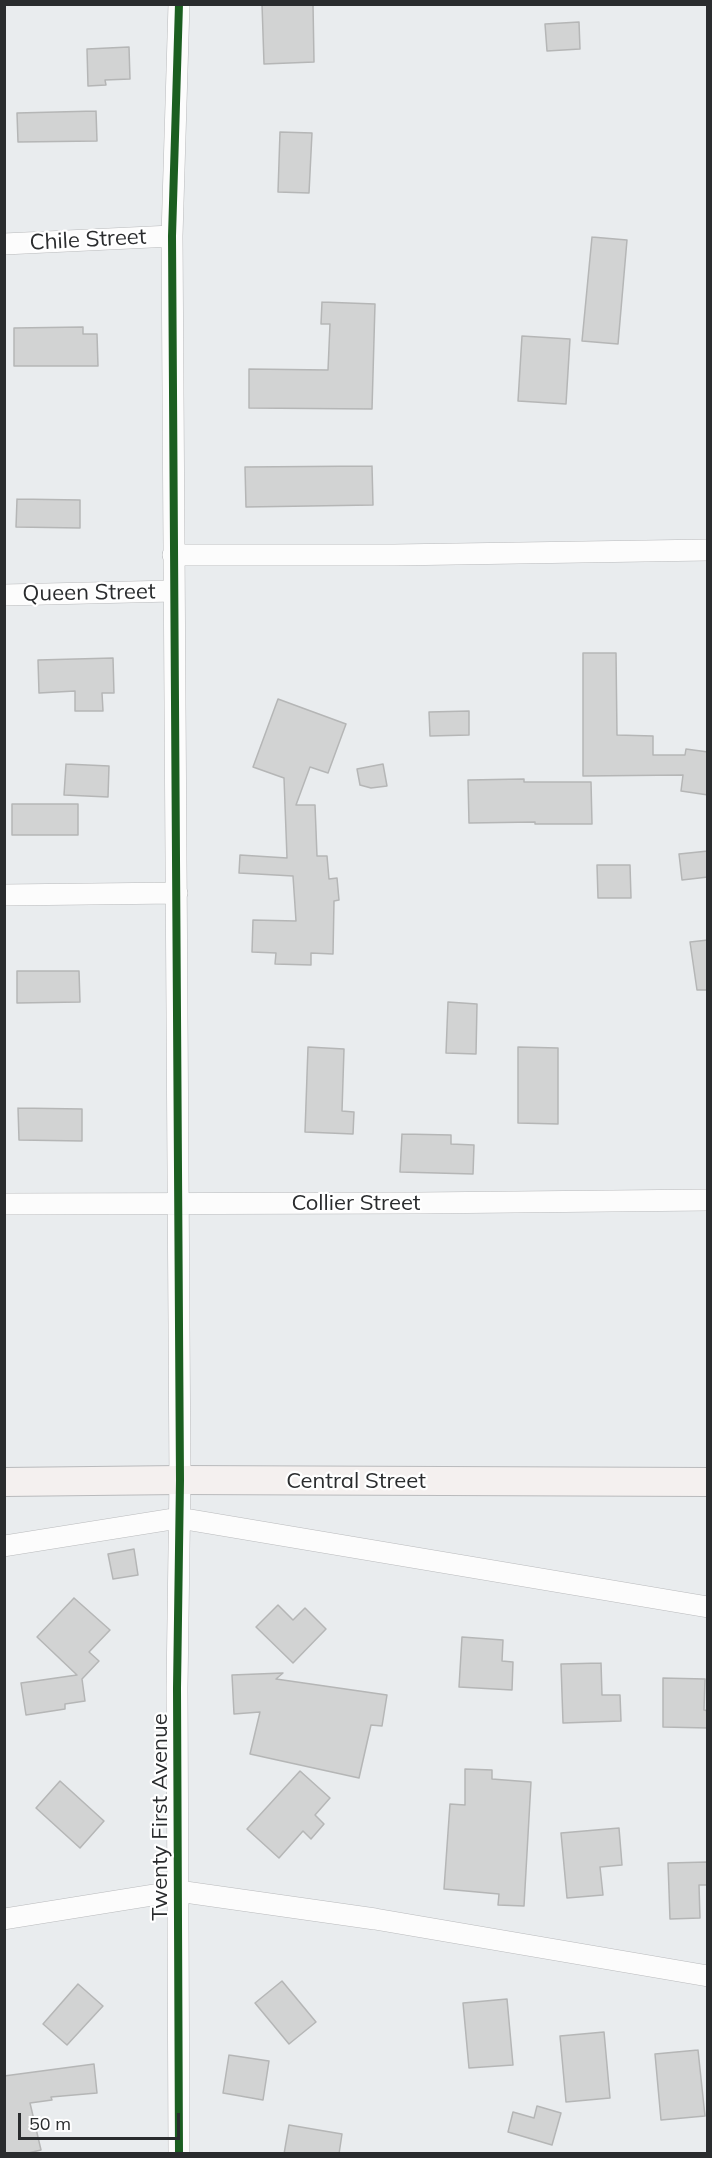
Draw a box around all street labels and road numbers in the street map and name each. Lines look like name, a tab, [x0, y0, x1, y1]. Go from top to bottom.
street label: Chile Street	[29, 224, 147, 256]
street label: Queen Street	[22, 579, 156, 607]
street label: Collier Street	[291, 1190, 421, 1216]
street label: Central Street	[286, 1468, 426, 1494]
street label: Twenty First Avenue	[147, 1713, 173, 1921]

